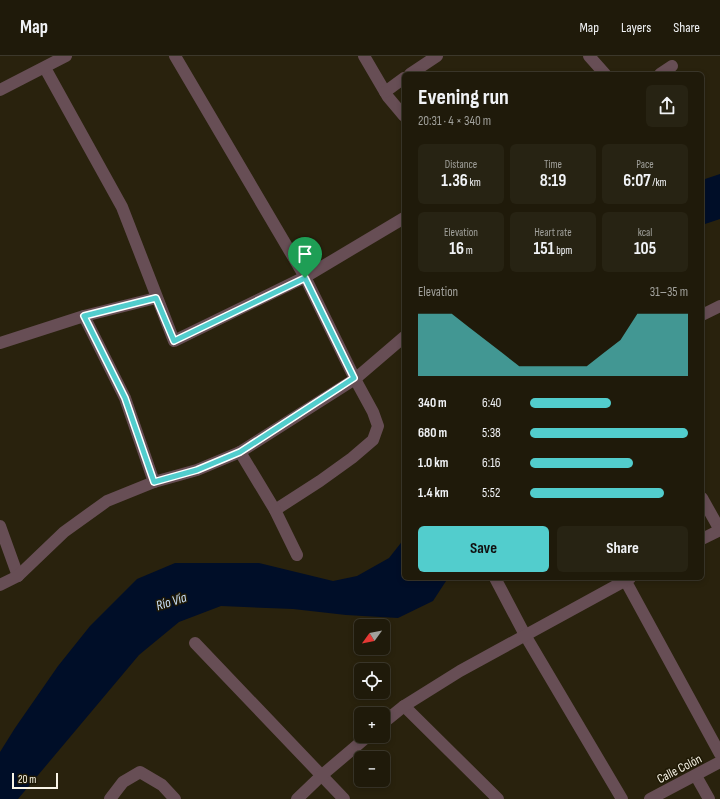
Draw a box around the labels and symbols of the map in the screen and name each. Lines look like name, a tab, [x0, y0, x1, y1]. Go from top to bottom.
pin	[288, 237, 322, 278]
water label: Río Vía	[154, 588, 189, 614]
north arrow	[354, 619, 390, 655]
street label: Calle Colón	[654, 751, 705, 787]
scale bar	[12, 771, 58, 790]

